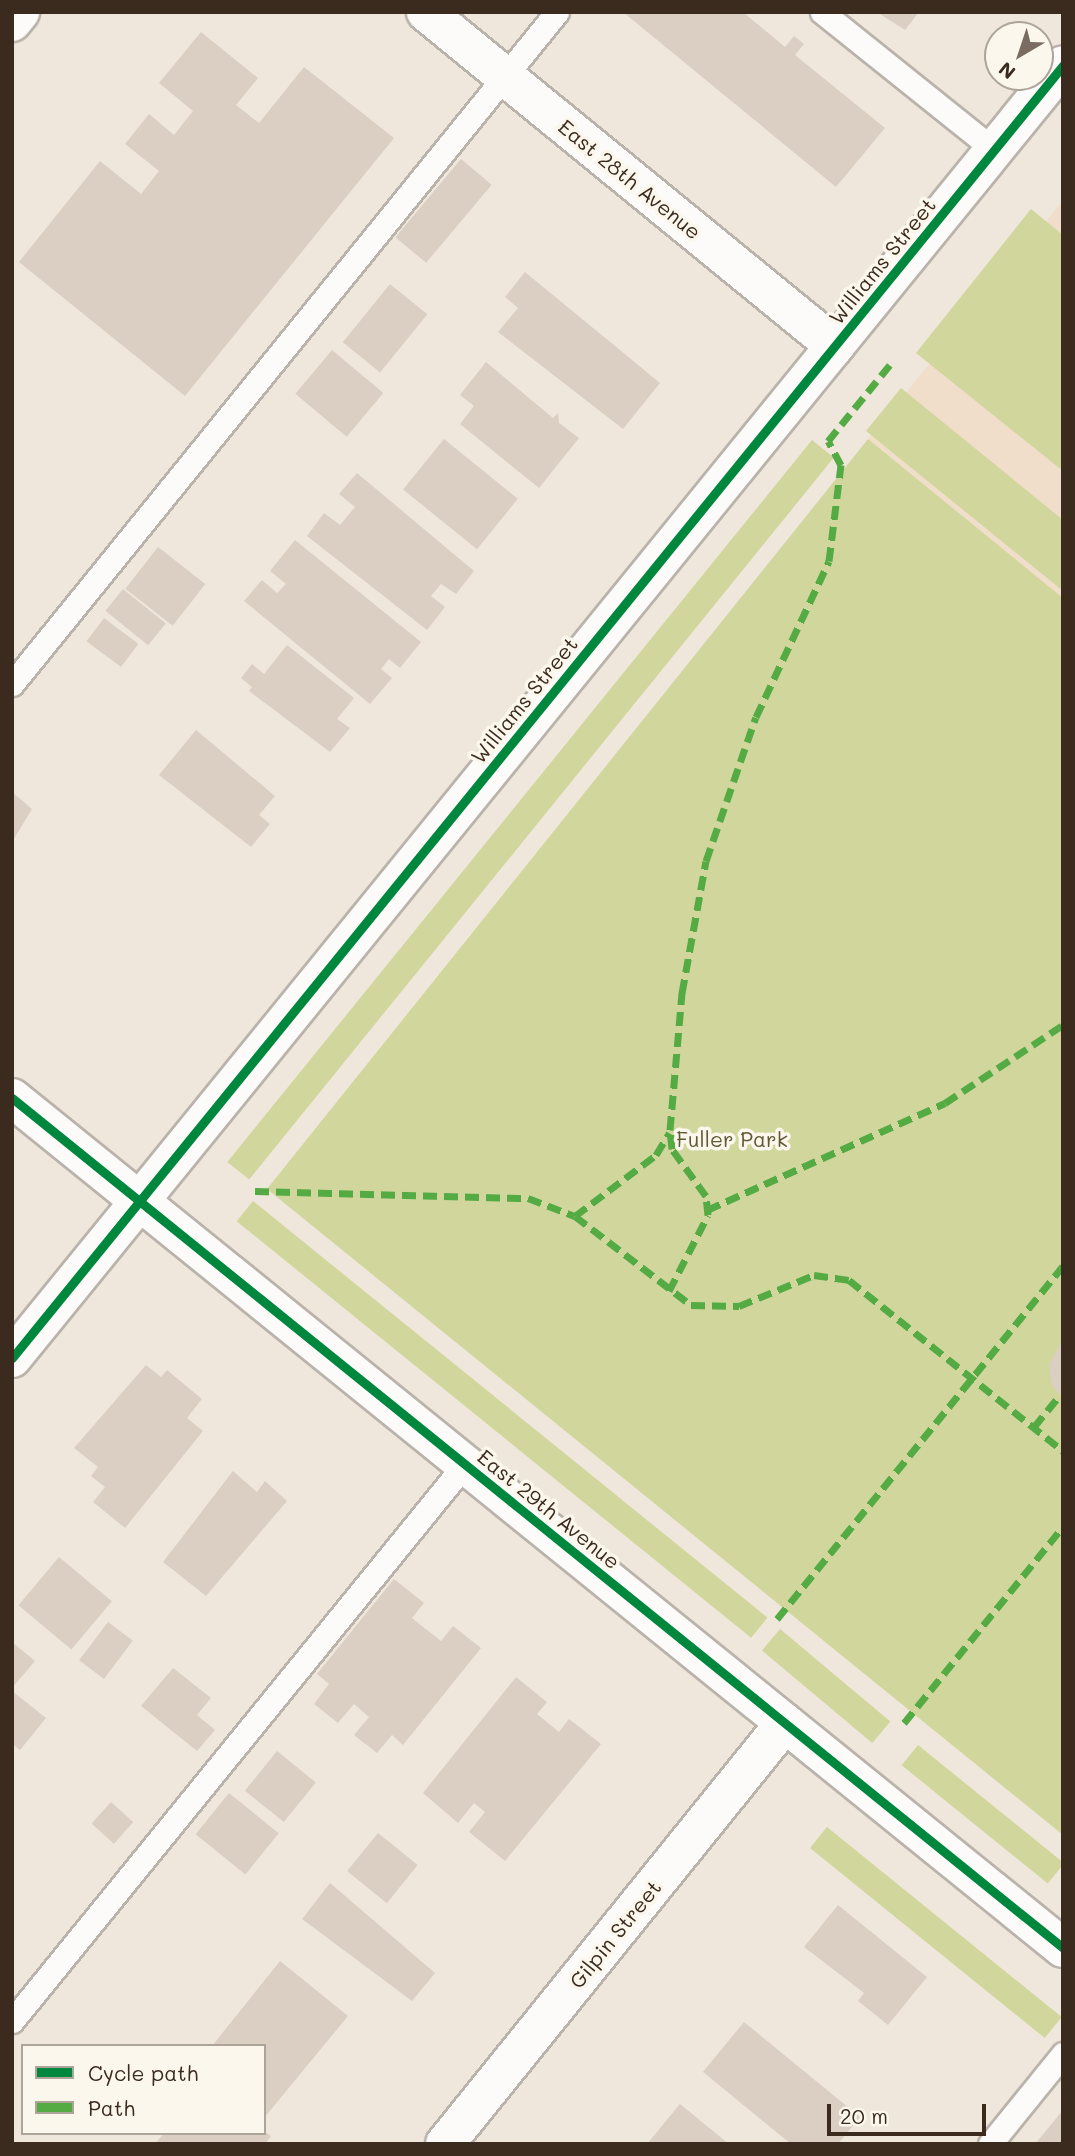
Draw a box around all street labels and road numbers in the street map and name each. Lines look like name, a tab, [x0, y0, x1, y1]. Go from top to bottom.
street label: East 28th Avenue	[554, 114, 706, 244]
street label: Williams Street	[823, 193, 941, 329]
street label: Williams Street	[465, 632, 583, 768]
street label: East 29th Avenue	[473, 1444, 625, 1574]
street label: Gilpin Street	[564, 1875, 666, 1993]

